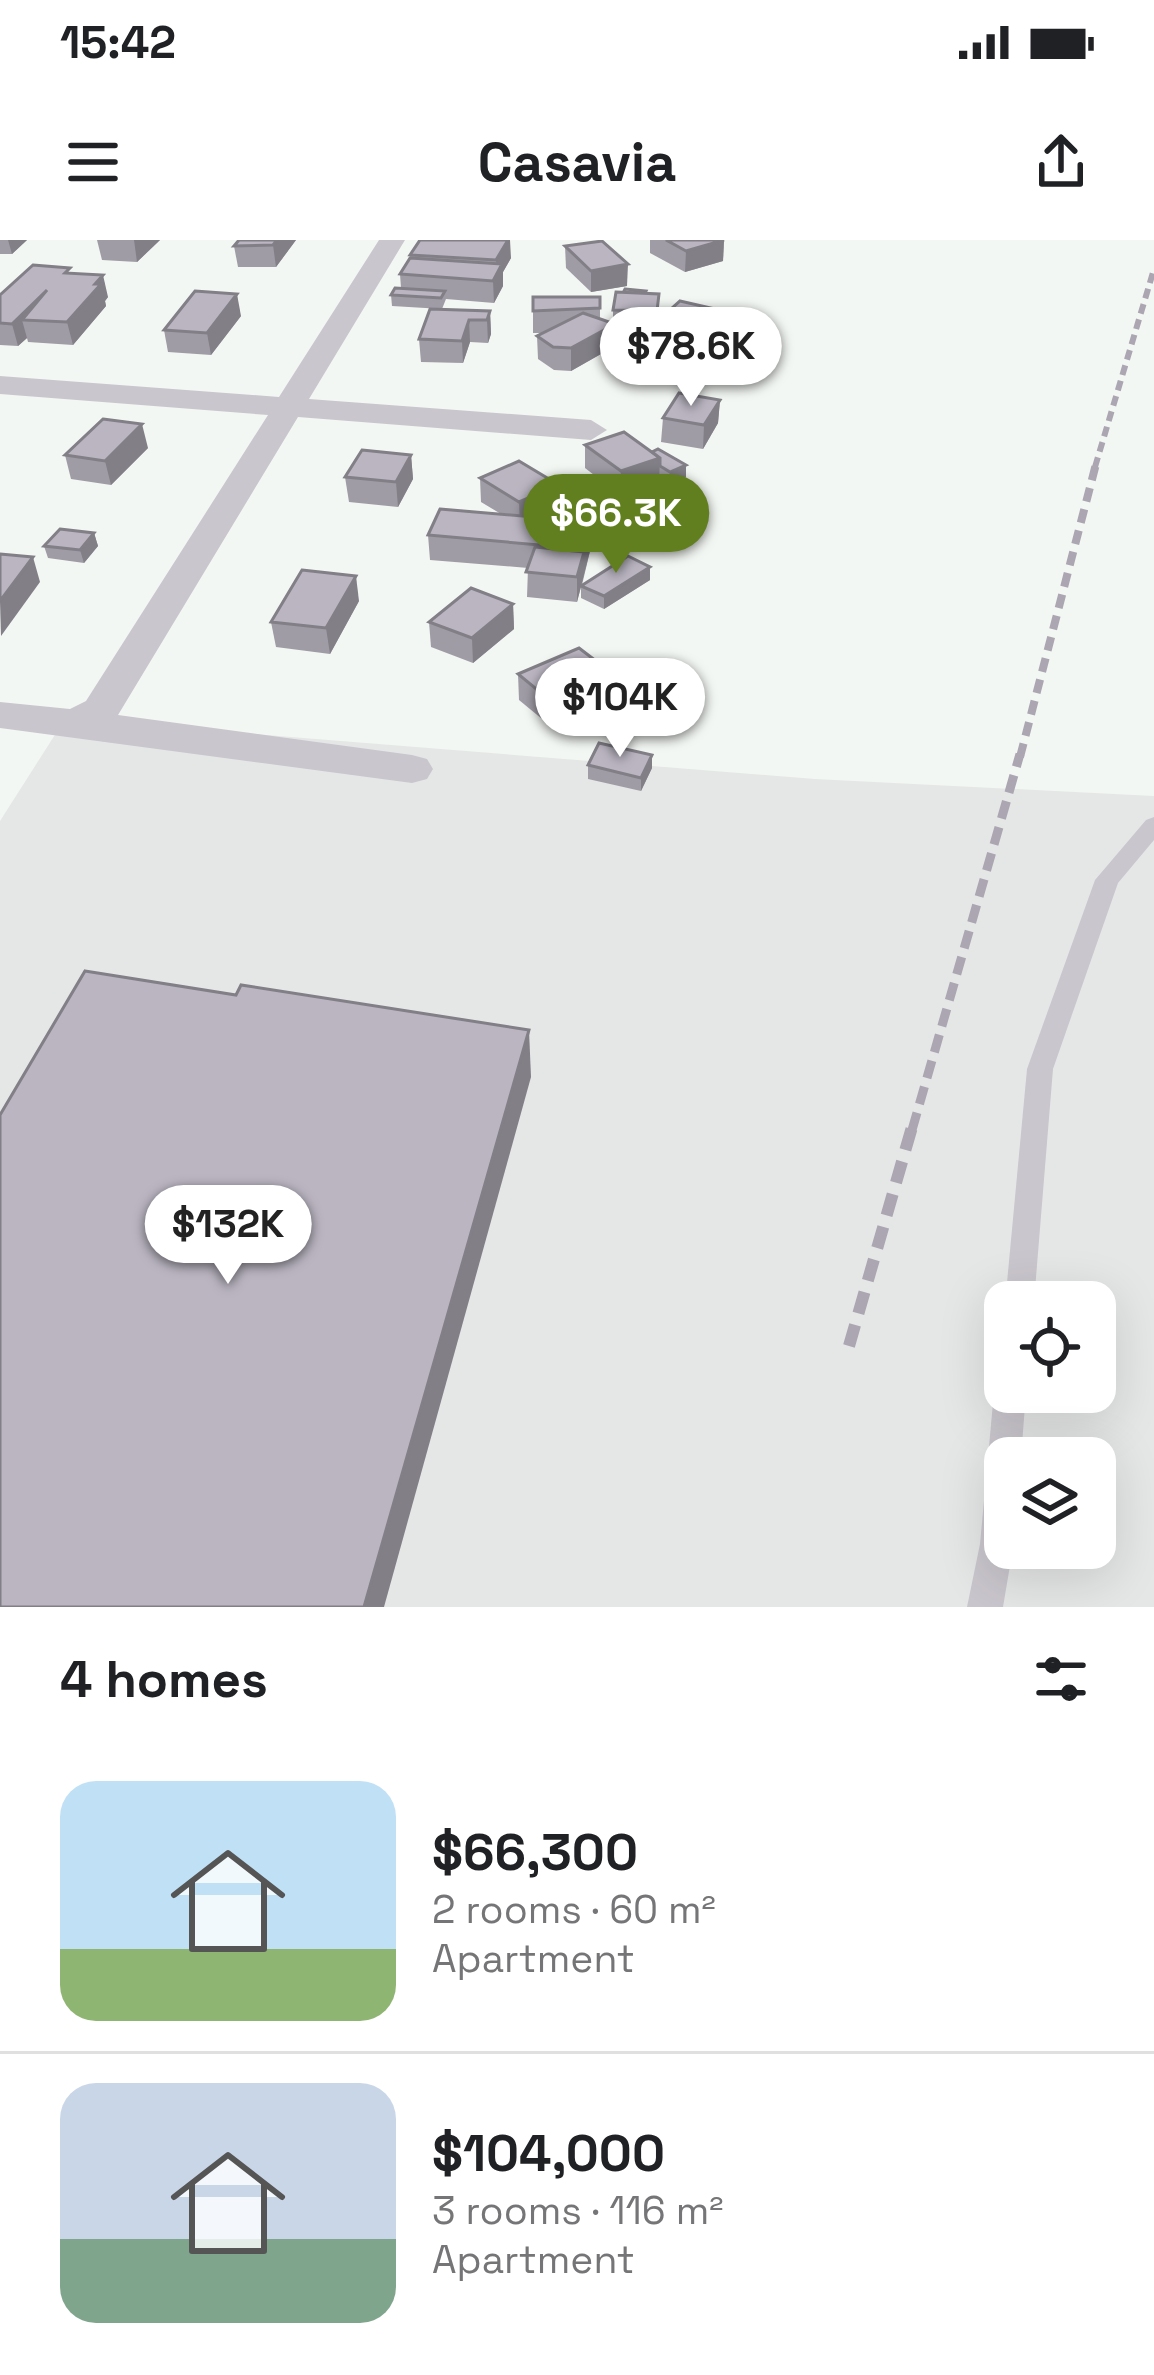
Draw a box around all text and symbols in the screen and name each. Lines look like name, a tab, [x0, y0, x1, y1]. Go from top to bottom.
text: 15:42	[60, 14, 176, 71]
text: Casavia	[478, 128, 676, 197]
icon: menu	[60, 129, 126, 195]
icon: share	[1028, 129, 1094, 195]
pin: $78.6K	[593, 307, 789, 409]
text: $78.6K	[627, 321, 755, 370]
pin: $66.3K	[518, 474, 714, 576]
text: $66.3K	[550, 488, 682, 537]
pin: $104K	[536, 658, 704, 760]
text: $104K	[562, 672, 678, 721]
pin: $132K	[144, 1185, 312, 1287]
text: $132K	[172, 1199, 284, 1248]
map controls	[984, 1281, 1116, 1569]
button: locate	[984, 1281, 1116, 1413]
button: layers	[984, 1437, 1116, 1569]
icon: filters	[1028, 1646, 1094, 1712]
text: 4 homes	[60, 1647, 268, 1712]
text: $66,300	[432, 1820, 638, 1885]
icon: home	[156, 1829, 300, 1973]
text: 2 rooms · 60 m²	[432, 1885, 716, 1934]
text: Apartment	[432, 1934, 635, 1983]
text: $104,000	[432, 2121, 665, 2186]
icon: home	[156, 2131, 300, 2275]
text: 3 rooms · 116 m²	[432, 2186, 724, 2235]
text: Apartment	[432, 2235, 635, 2284]

